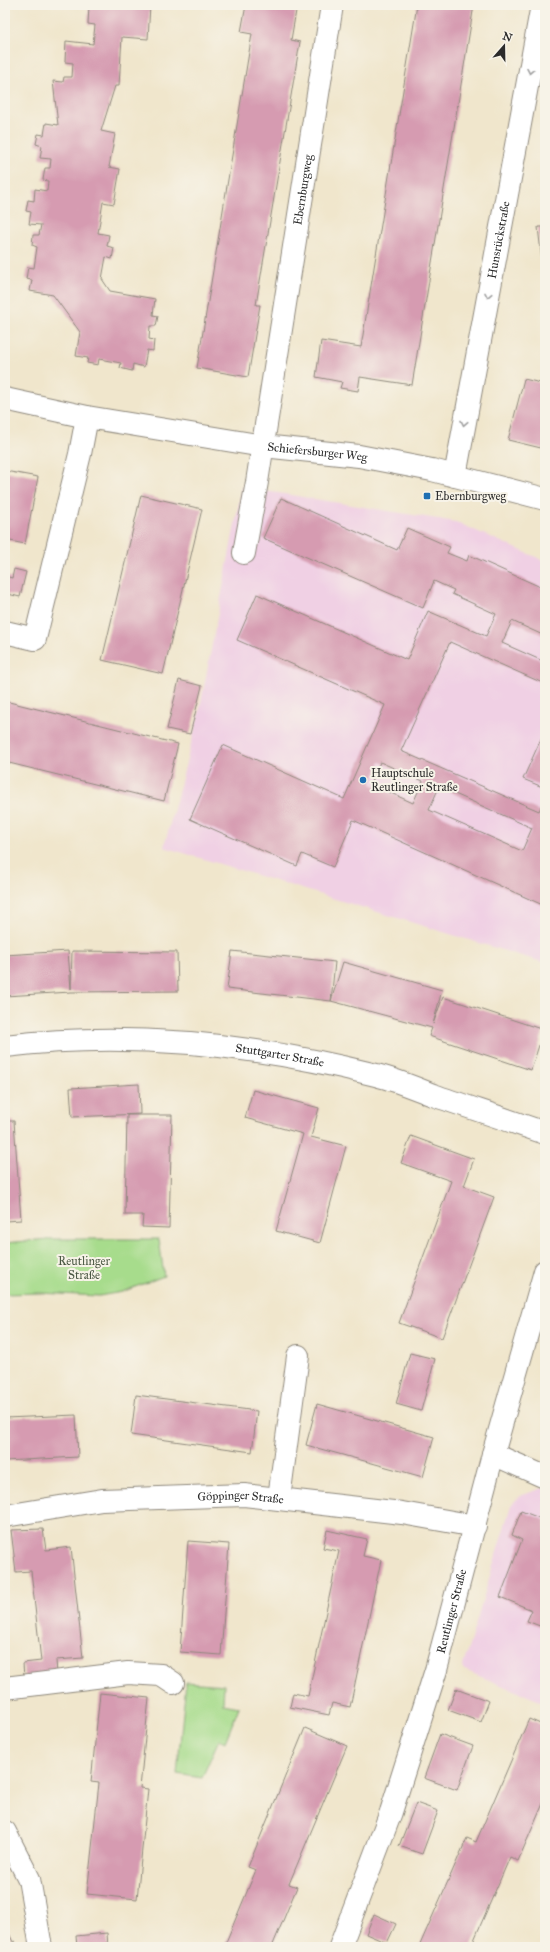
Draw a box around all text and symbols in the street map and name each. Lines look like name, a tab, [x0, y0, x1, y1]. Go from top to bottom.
north arrow	[484, 26, 524, 66]
text: N	[501, 29, 514, 45]
one-way arrow	[526, 68, 535, 74]
street label: Ebernburgweg	[291, 153, 316, 226]
street label: Hunsrückstraße	[485, 200, 513, 280]
one-way arrow	[485, 292, 493, 298]
one-way arrow	[461, 420, 469, 426]
street label: Schiefersburger Weg	[267, 439, 369, 466]
place label: Ebernburgweg	[435, 489, 507, 504]
marker: Ebernburgweg	[422, 491, 432, 501]
place label: Hauptschule Reutlinger Straße	[371, 766, 458, 795]
marker: Hauptschule Reutlinger Straße	[358, 775, 368, 785]
street label: Stuttgarter Straße	[235, 1041, 325, 1070]
park label: Reutlinger Straße	[58, 1254, 111, 1282]
street label: Göppinger Straße	[197, 1488, 284, 1506]
street label: Reutlinger Straße	[434, 1568, 469, 1655]

